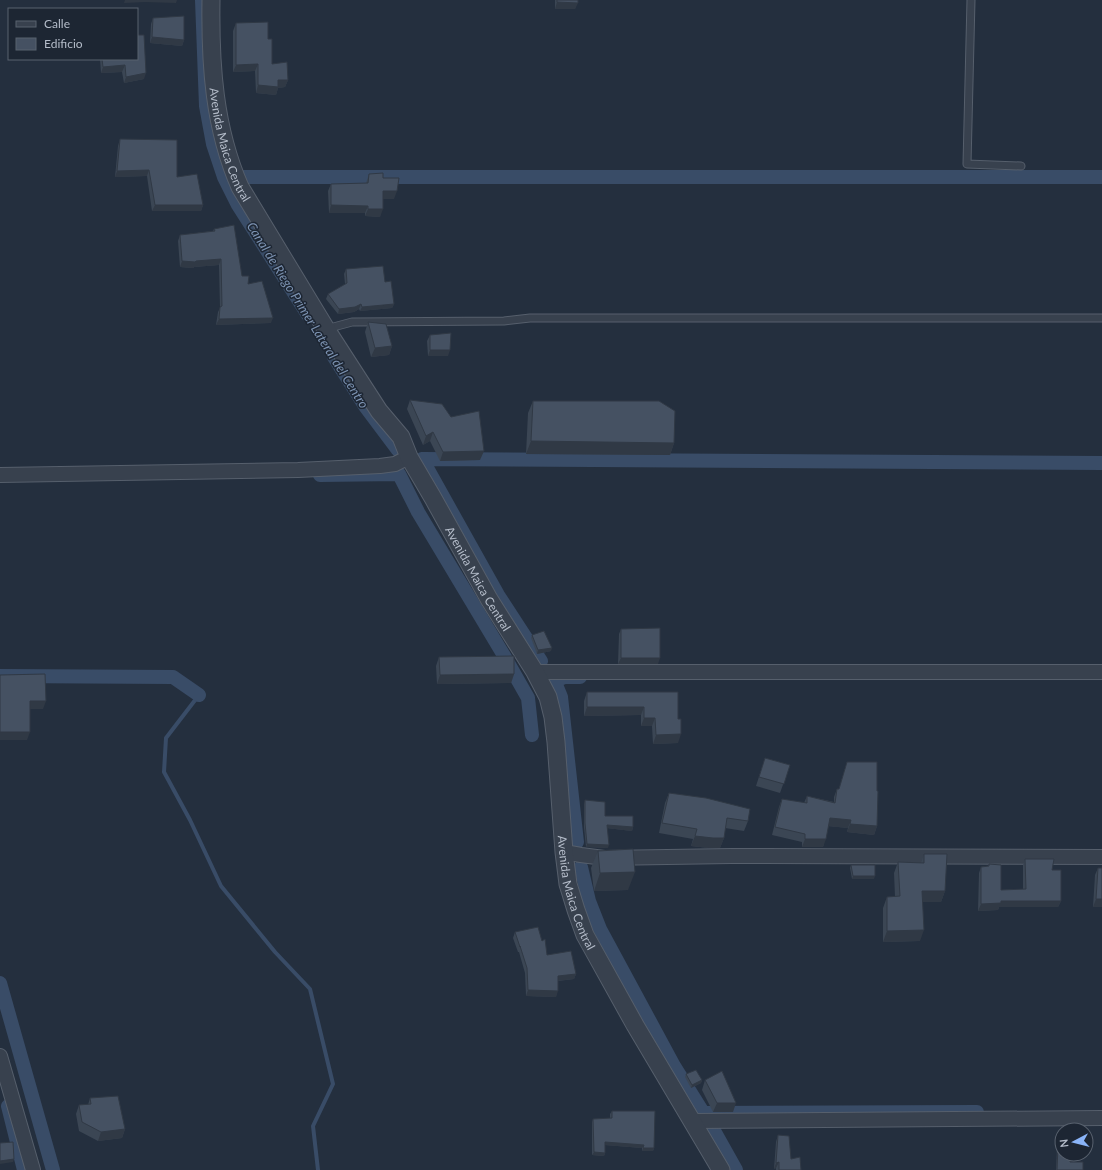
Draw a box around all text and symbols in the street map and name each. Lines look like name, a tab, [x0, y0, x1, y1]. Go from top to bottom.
legend	[8, 8, 138, 60]
text: Calle	[44, 16, 70, 31]
text: Edificio	[44, 36, 83, 51]
street label: Avenida Maica Central	[207, 87, 254, 204]
water label: Canal de Riego Primer Lateral del Centro	[244, 219, 372, 411]
street label: Avenida Maica Central	[443, 524, 515, 634]
street label: Avenida Maica Central	[555, 835, 599, 952]
north arrow	[1054, 1122, 1094, 1162]
text: N	[1057, 1138, 1071, 1148]

